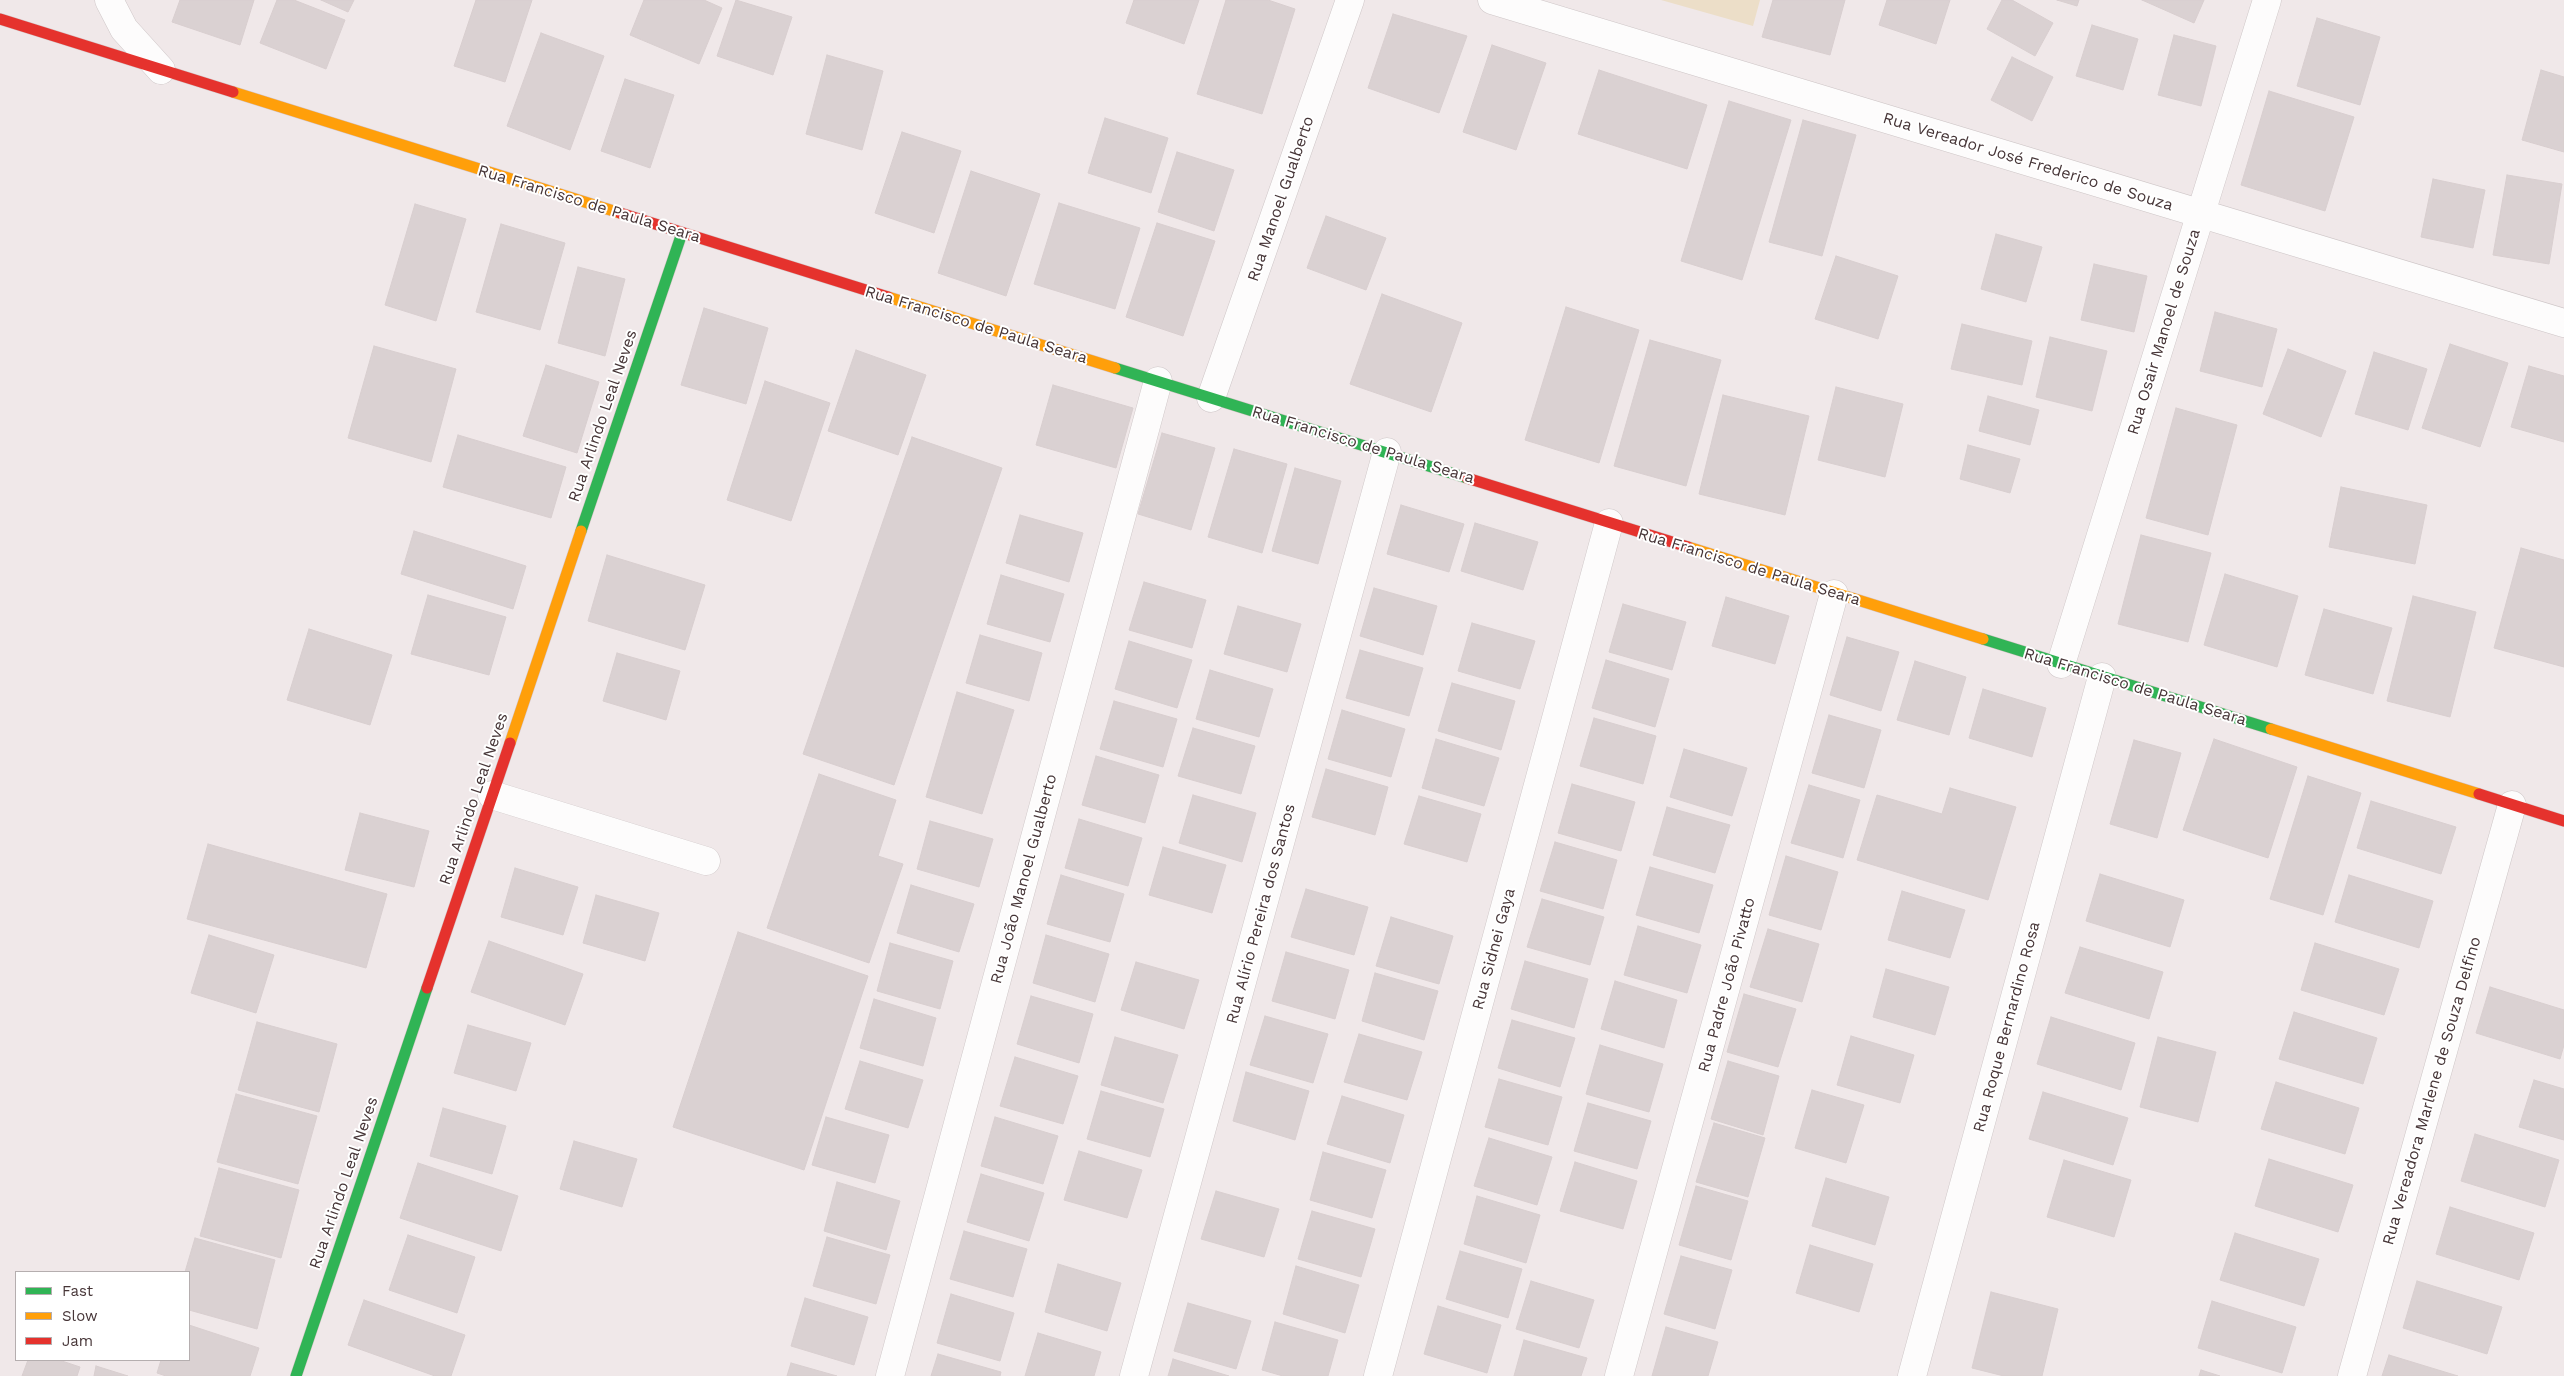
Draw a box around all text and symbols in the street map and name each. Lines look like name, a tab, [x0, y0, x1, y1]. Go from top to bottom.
street label: Rua Vereador José Frederico de Souza	[1881, 109, 2175, 215]
street label: Rua Manoel Gualberto	[1244, 114, 1318, 284]
street label: Rua Francisco de Paula Seara	[475, 161, 703, 247]
street label: Rua Osair Manoel de Souza	[2123, 227, 2205, 437]
street label: Rua Francisco de Paula Seara	[862, 282, 1090, 368]
street label: Rua Arlindo Leal Neves	[565, 327, 641, 505]
street label: Rua Francisco de Paula Seara	[1249, 402, 1477, 488]
street label: Rua Francisco de Paula Seara	[1635, 524, 1863, 610]
street label: Rua Francisco de Paula Seara	[2021, 644, 2249, 730]
street label: Rua Arlindo Leal Neves	[436, 710, 512, 888]
street label: Rua João Manoel Gualberto	[987, 772, 1061, 986]
street label: Rua Alírio Pereira dos Santos	[1222, 802, 1300, 1026]
street label: Rua Sidnei Gaya	[1468, 886, 1520, 1012]
street label: Rua Padre João Pivatto	[1694, 896, 1760, 1074]
street label: Rua Roque Bernardino Rosa	[1970, 919, 2044, 1135]
street label: Rua Vereadora Marlene de Souza Delfino	[2379, 935, 2485, 1247]
street label: Rua Arlindo Leal Neves	[306, 1094, 382, 1272]
legend	[15, 1271, 190, 1361]
text: Fast	[62, 1282, 93, 1300]
text: Slow	[62, 1307, 98, 1325]
text: Jam	[62, 1332, 93, 1350]

